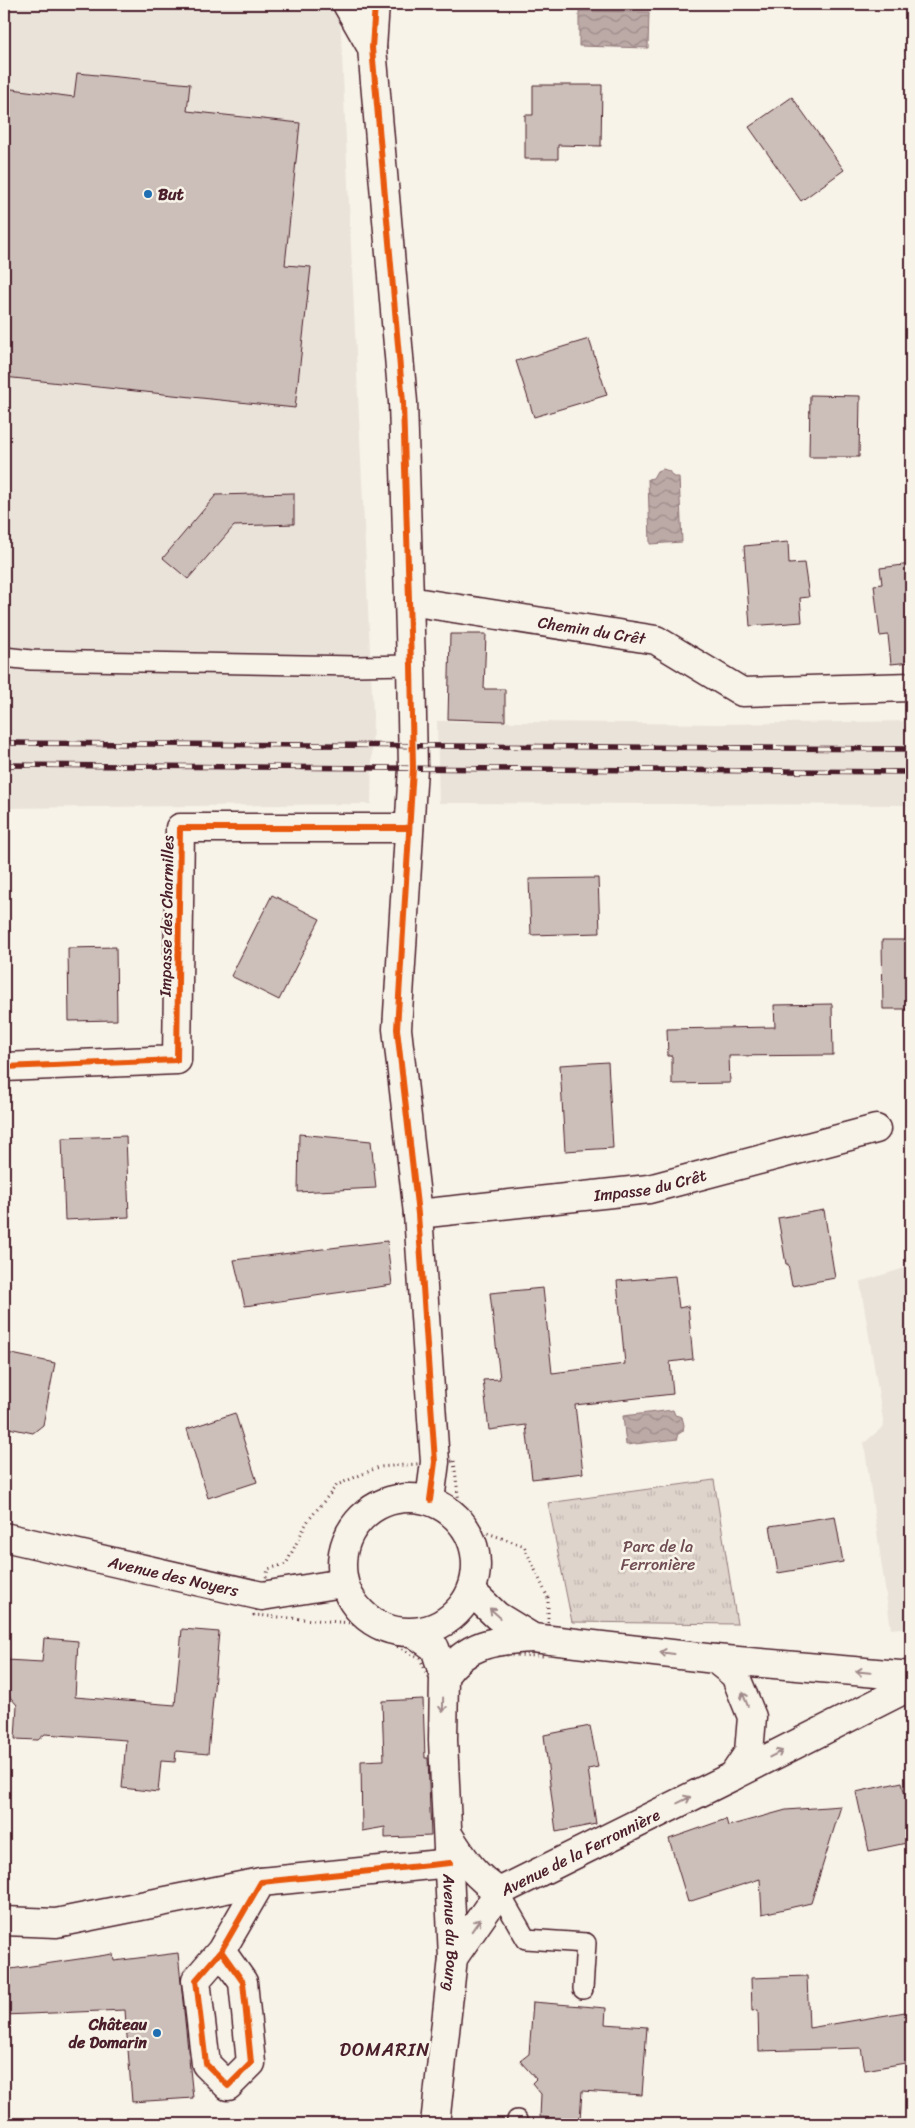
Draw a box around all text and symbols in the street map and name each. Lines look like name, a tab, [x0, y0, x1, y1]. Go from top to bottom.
place label: But	[158, 180, 184, 209]
marker: But	[142, 188, 154, 200]
street label: Chemin du Crêt	[536, 608, 648, 653]
street label: Impasse des Charmilles	[151, 835, 182, 998]
street label: Impasse du Crêt	[591, 1160, 710, 1210]
park label: Parc de la Ferronière	[621, 1532, 695, 1579]
street label: Avenue des Noyers	[105, 1547, 242, 1605]
one-way arrow	[489, 1607, 502, 1619]
one-way arrow	[659, 1648, 675, 1658]
one-way arrow	[855, 1667, 871, 1677]
one-way arrow	[740, 1692, 750, 1707]
one-way arrow	[439, 1697, 448, 1713]
one-way arrow	[769, 1749, 784, 1759]
one-way arrow	[677, 1795, 692, 1805]
street label: Avenue de la Ferronnière	[495, 1800, 665, 1904]
street label: Avenue du Bourg	[434, 1872, 467, 1993]
one-way arrow	[471, 1918, 481, 1932]
place label: Château de Domarin	[69, 2010, 147, 2057]
marker: Château de Domarin	[151, 2027, 163, 2039]
district label: DOMARIN	[340, 2033, 430, 2066]

